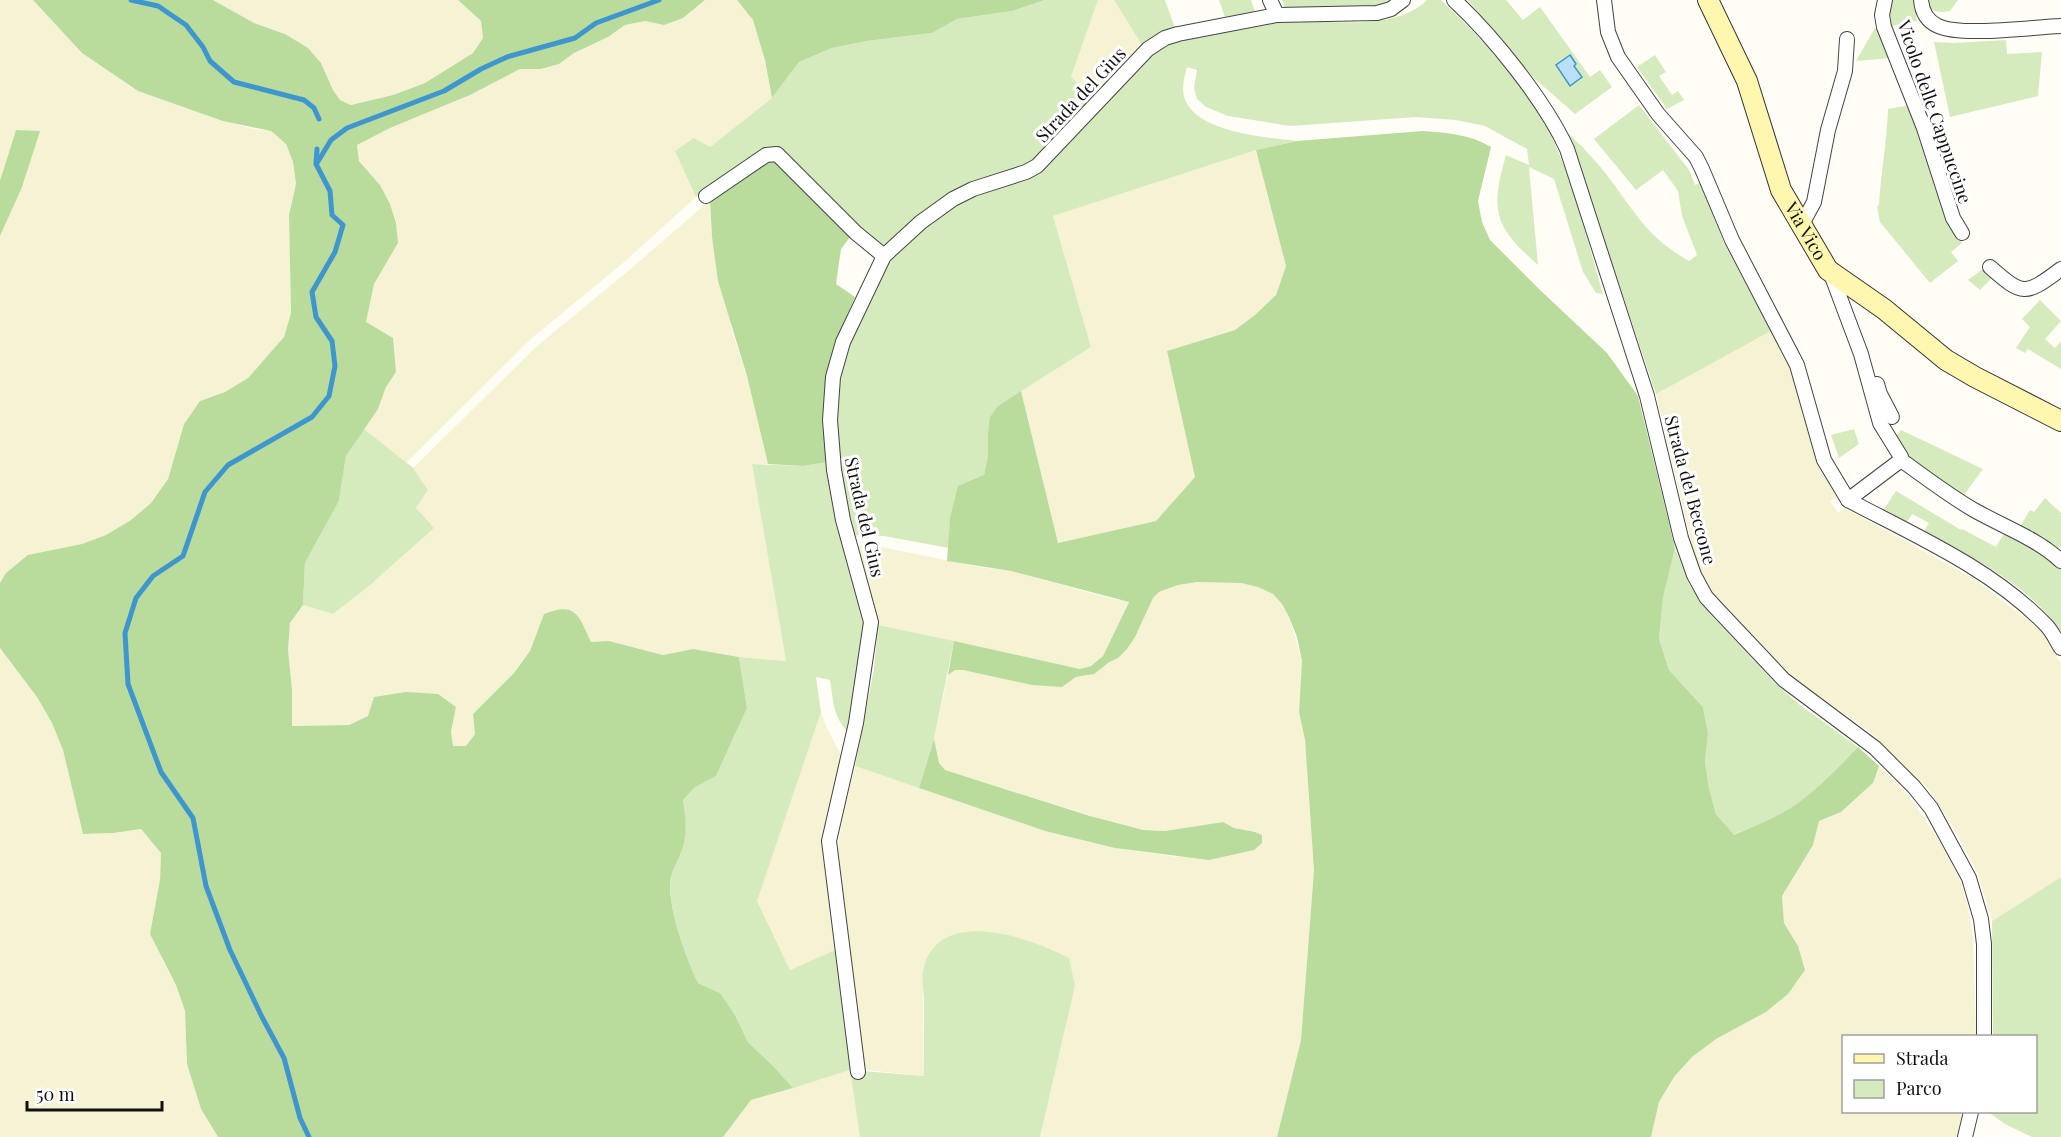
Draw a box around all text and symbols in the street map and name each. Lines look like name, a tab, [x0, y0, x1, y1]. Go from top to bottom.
street label: Vicolo delle Cappuccine	[1892, 16, 1978, 207]
street label: Strada del Gius	[1030, 41, 1131, 147]
street label: Via Vico	[1779, 196, 1833, 264]
street label: Strada del Beccone	[1660, 413, 1722, 567]
street label: Strada del Gius	[840, 454, 890, 579]
legend	[1842, 1035, 2037, 1113]
text: Strada	[1896, 1046, 1949, 1070]
scale bar	[27, 1074, 162, 1112]
text: Parco	[1896, 1076, 1942, 1100]
text: 50 m	[36, 1082, 75, 1106]

